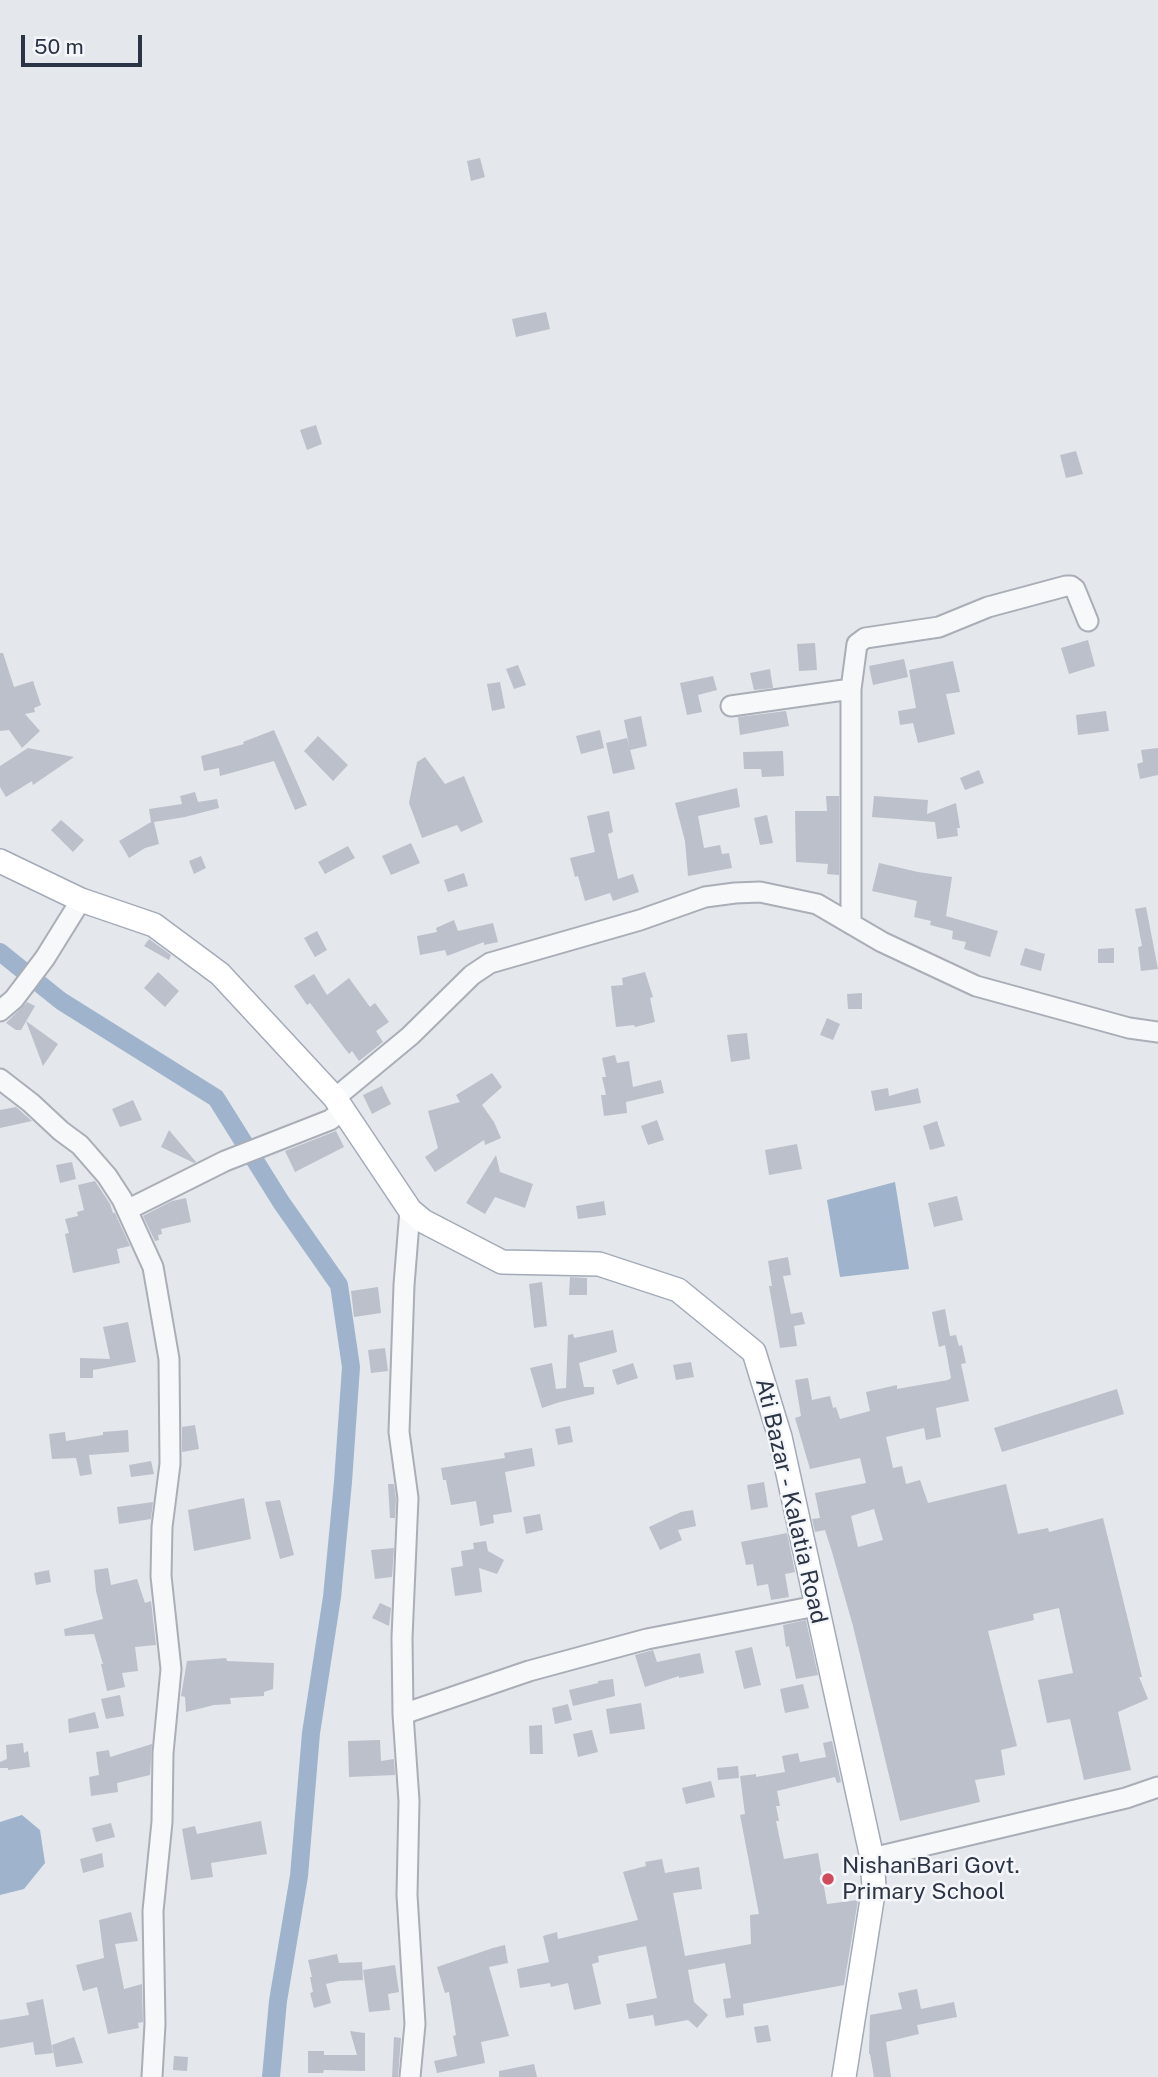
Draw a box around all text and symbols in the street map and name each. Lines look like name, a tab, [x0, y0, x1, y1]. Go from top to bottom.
scale bar	[24, 21, 145, 65]
text: 50 m	[34, 34, 84, 59]
street label: Ati Bazar - Kalatia Road	[749, 1376, 833, 1626]
place label: NishanBari Govt. Primary School	[842, 1852, 1020, 1906]
marker: NishanBari Govt. Primary School	[820, 1871, 836, 1887]

